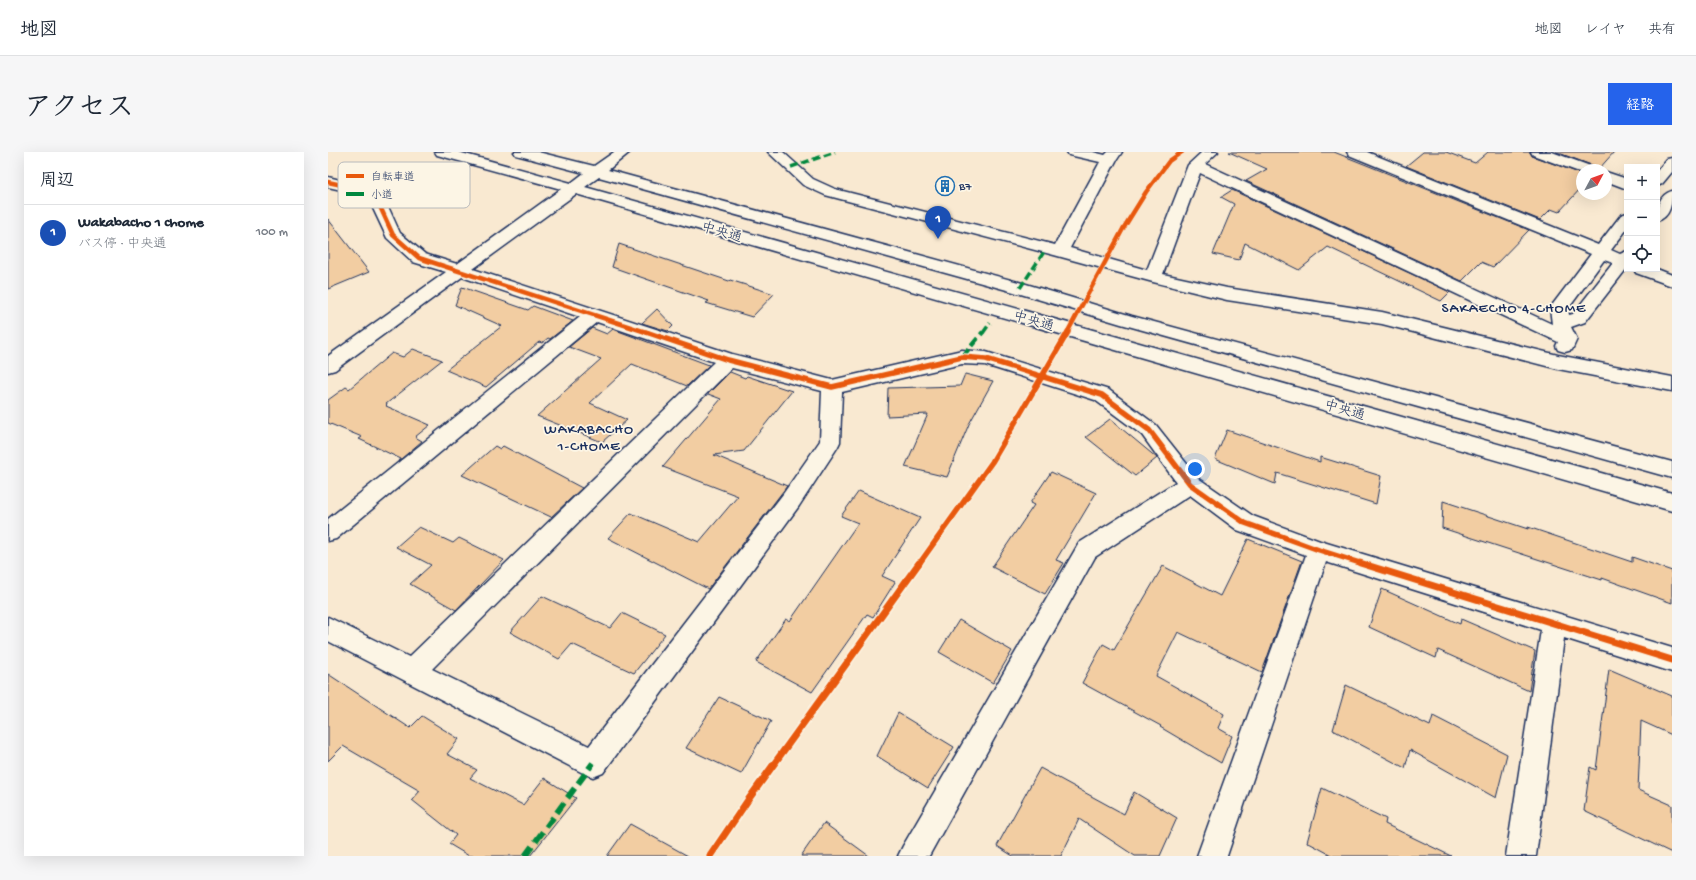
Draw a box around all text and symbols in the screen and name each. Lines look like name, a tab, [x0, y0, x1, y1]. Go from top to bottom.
text: 地図	[20, 20, 58, 43]
text: 地図	[1535, 22, 1563, 39]
text: レイヤ	[1585, 22, 1626, 39]
text: 共有	[1648, 22, 1676, 39]
button: 経路	[1608, 83, 1672, 125]
text: アクセス	[24, 93, 134, 126]
legend	[338, 162, 470, 208]
north arrow	[1576, 164, 1612, 200]
map controls	[1624, 164, 1660, 272]
button: +	[1624, 164, 1660, 200]
text: 自転車道	[371, 171, 415, 184]
text: 周辺	[40, 172, 74, 192]
building icon: B7	[934, 175, 956, 197]
place label: B7	[958, 181, 972, 195]
text: 小道	[371, 189, 393, 202]
button: −	[1624, 200, 1660, 236]
pin: 1	[925, 206, 951, 239]
text: Wakabacho 1 chome	[78, 214, 204, 232]
street label: 中央通	[699, 219, 744, 247]
text: 1	[50, 225, 56, 240]
text: 100 m	[256, 225, 288, 240]
button: locate	[1624, 236, 1660, 272]
text: バス停 · 中央通	[78, 237, 166, 252]
district label: SAKAECHO 4-CHOME	[1442, 300, 1586, 318]
street label: 中央通	[1011, 308, 1056, 336]
street label: 中央通	[1322, 397, 1367, 425]
district label: WAKABACHO 1-CHOME	[544, 421, 634, 456]
your location	[1185, 459, 1205, 479]

